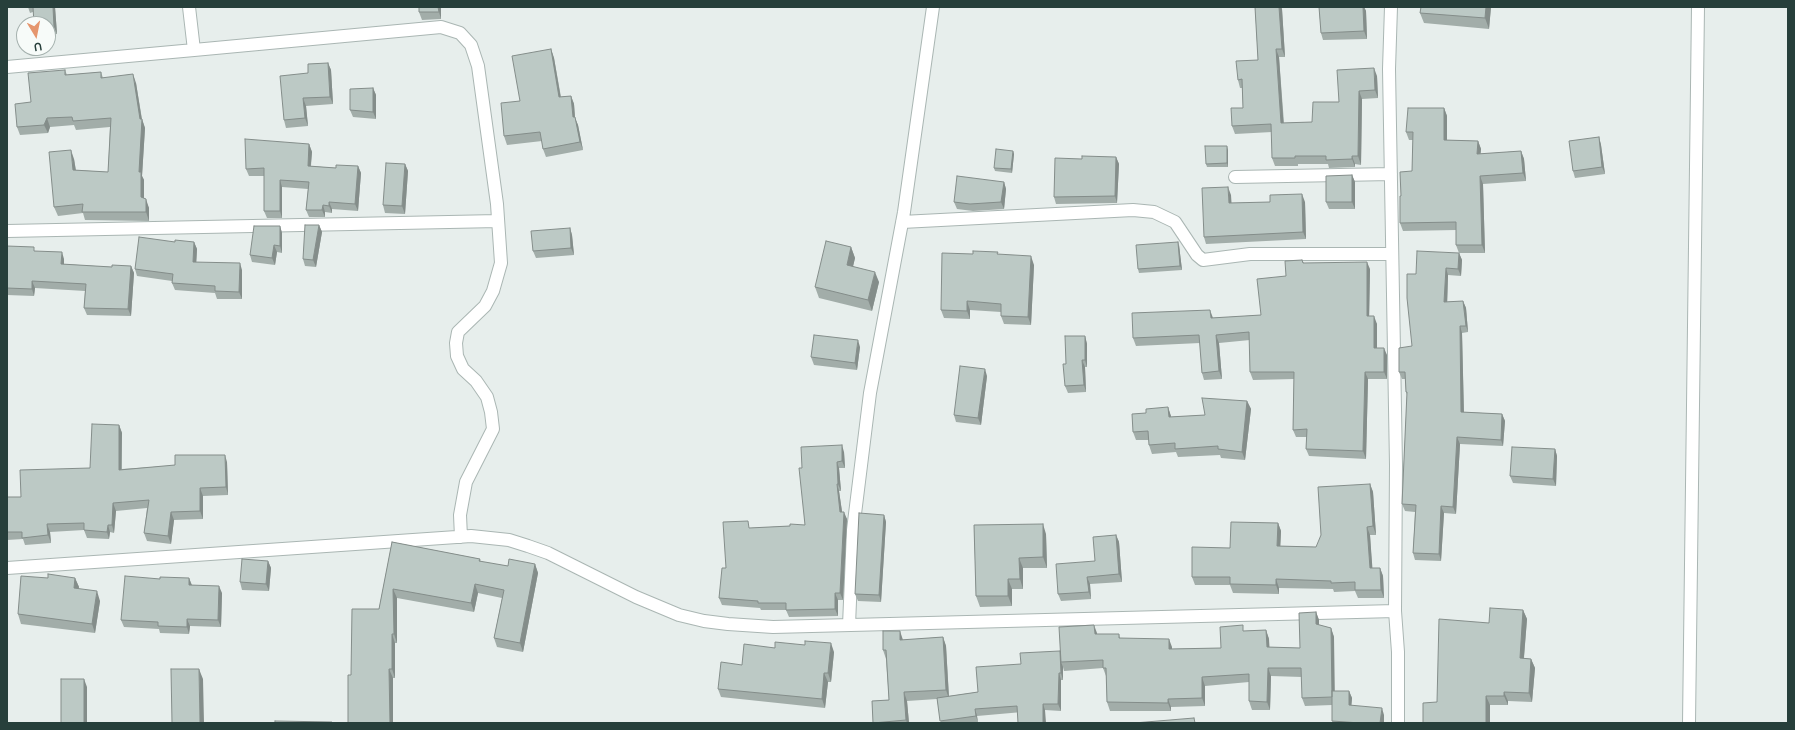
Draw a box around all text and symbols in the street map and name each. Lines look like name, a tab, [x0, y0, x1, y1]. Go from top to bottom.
north arrow	[16, 16, 56, 56]
text: U	[33, 40, 43, 54]

